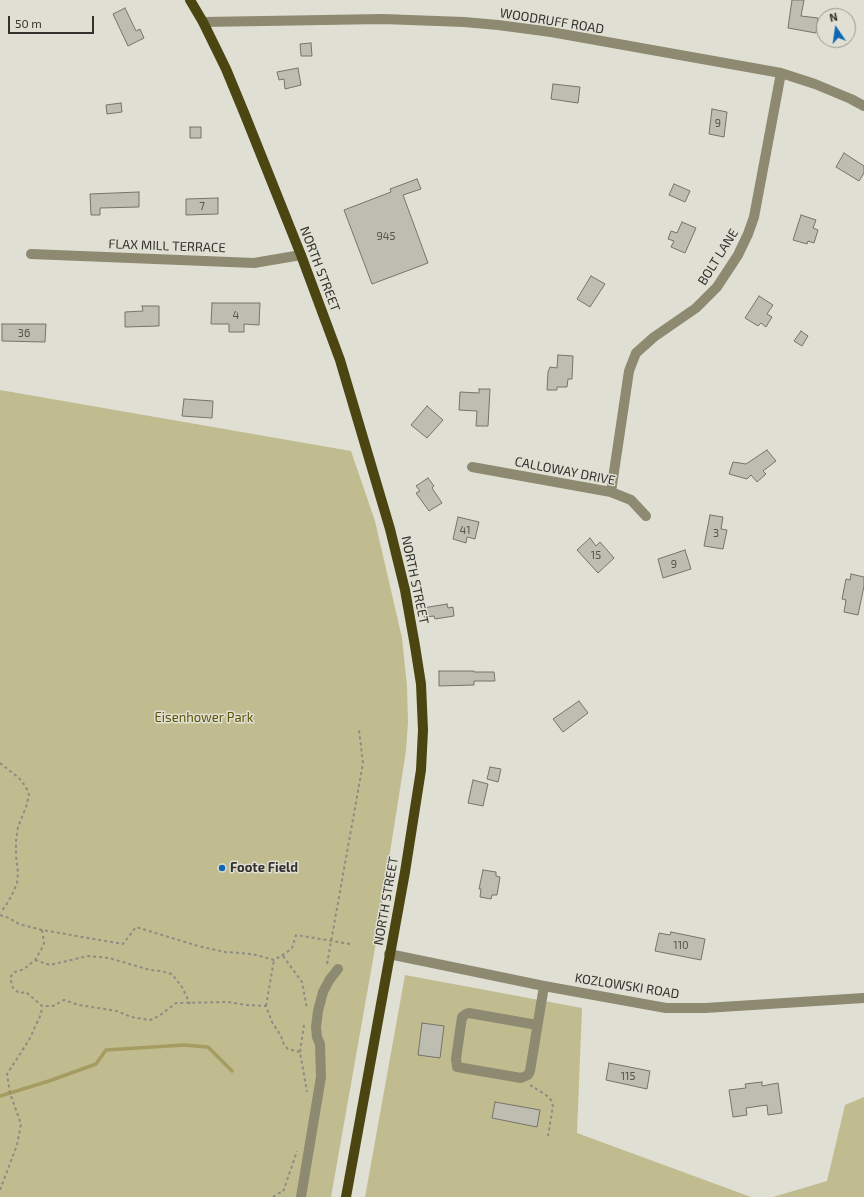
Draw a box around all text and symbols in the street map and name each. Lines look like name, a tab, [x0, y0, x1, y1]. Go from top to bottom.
street label: WOODRUFF ROAD	[499, 5, 605, 37]
scale bar	[10, 8, 96, 34]
north arrow	[816, 8, 856, 48]
text: N	[828, 10, 839, 24]
text: 50 m	[15, 16, 42, 30]
house number: 9	[715, 116, 721, 130]
house number: 7	[199, 199, 205, 213]
street label: NORTH STREET	[297, 224, 343, 314]
street label: BOLT LANE	[694, 226, 742, 288]
house number: 945	[377, 229, 395, 243]
street label: FLAX MILL TERRACE	[108, 236, 226, 256]
house number: 4	[233, 308, 239, 322]
house number: 36	[18, 326, 30, 340]
street label: CALLOWAY DRIVE	[513, 454, 617, 488]
house number: 41	[459, 523, 471, 537]
house number: 3	[713, 526, 719, 540]
street label: NORTH STREET	[398, 534, 432, 626]
house number: 15	[591, 548, 601, 562]
house number: 9	[671, 557, 677, 571]
park label: Eisenhower Park	[155, 710, 253, 726]
street label: NORTH STREET	[371, 855, 401, 947]
place label: Foote Field	[230, 860, 298, 876]
marker: Foote Field	[217, 863, 227, 873]
house number: 110	[673, 938, 689, 952]
street label: KOZLOWSKI ROAD	[574, 970, 680, 1002]
house number: 115	[621, 1069, 635, 1083]

